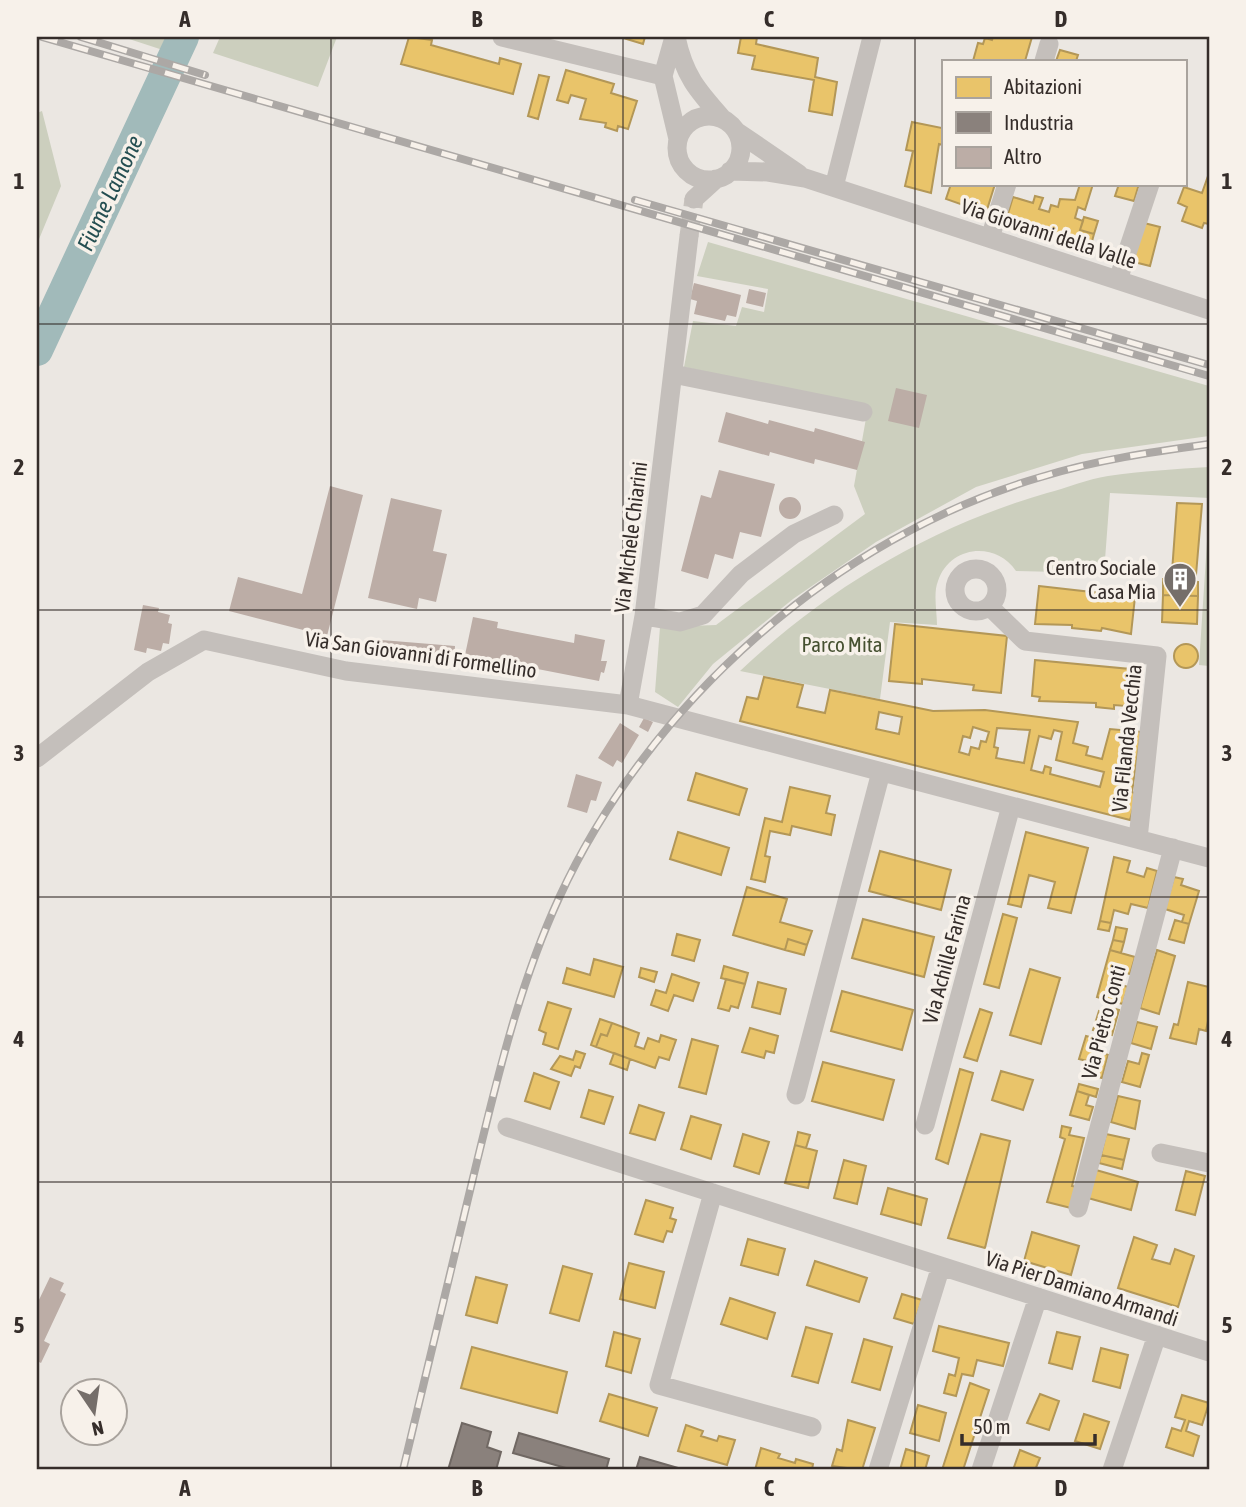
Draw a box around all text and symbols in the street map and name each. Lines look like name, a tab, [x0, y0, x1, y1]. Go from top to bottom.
text: A	[178, 6, 191, 32]
text: B	[472, 6, 483, 32]
text: C	[764, 6, 775, 32]
text: D	[1055, 6, 1068, 32]
legend	[942, 60, 1186, 186]
text: Abitazioni	[1004, 74, 1082, 98]
text: Industria	[1004, 110, 1074, 134]
water label: Fiume Lamone	[72, 131, 148, 255]
text: Altro	[1004, 144, 1042, 168]
text: 1	[14, 168, 25, 194]
text: 1	[1222, 168, 1233, 194]
street label: Via Giovanni della Valle	[958, 193, 1140, 273]
text: 2	[14, 454, 24, 480]
text: 2	[1222, 454, 1232, 480]
street label: Via Michele Chiarini	[609, 460, 651, 614]
place label: Centro Sociale Casa Mia	[1046, 555, 1156, 603]
building icon: Centro Sociale Casa Mia	[1161, 560, 1199, 609]
street label: Via San Giovanni di Formellino	[304, 626, 538, 682]
park label: Parco Mita	[801, 632, 883, 656]
street label: Via Filanda Vecchia	[1106, 663, 1146, 813]
text: 3	[14, 740, 24, 766]
text: 3	[1222, 740, 1232, 766]
street label: Via Achille Farina	[917, 892, 975, 1026]
street label: Via Pietro Conti	[1076, 962, 1130, 1082]
text: 4	[13, 1026, 25, 1052]
text: 4	[1221, 1026, 1233, 1052]
street label: Via Pier Damiano Armandi	[982, 1245, 1182, 1331]
text: 5	[14, 1312, 25, 1338]
text: 5	[1222, 1312, 1233, 1338]
north arrow	[60, 1378, 130, 1448]
scale bar	[962, 1402, 1096, 1446]
text: 50 m	[973, 1414, 1011, 1438]
text: N	[90, 1417, 106, 1441]
text: A	[178, 1475, 191, 1501]
text: B	[472, 1475, 483, 1501]
text: C	[764, 1475, 775, 1501]
text: D	[1055, 1475, 1068, 1501]

